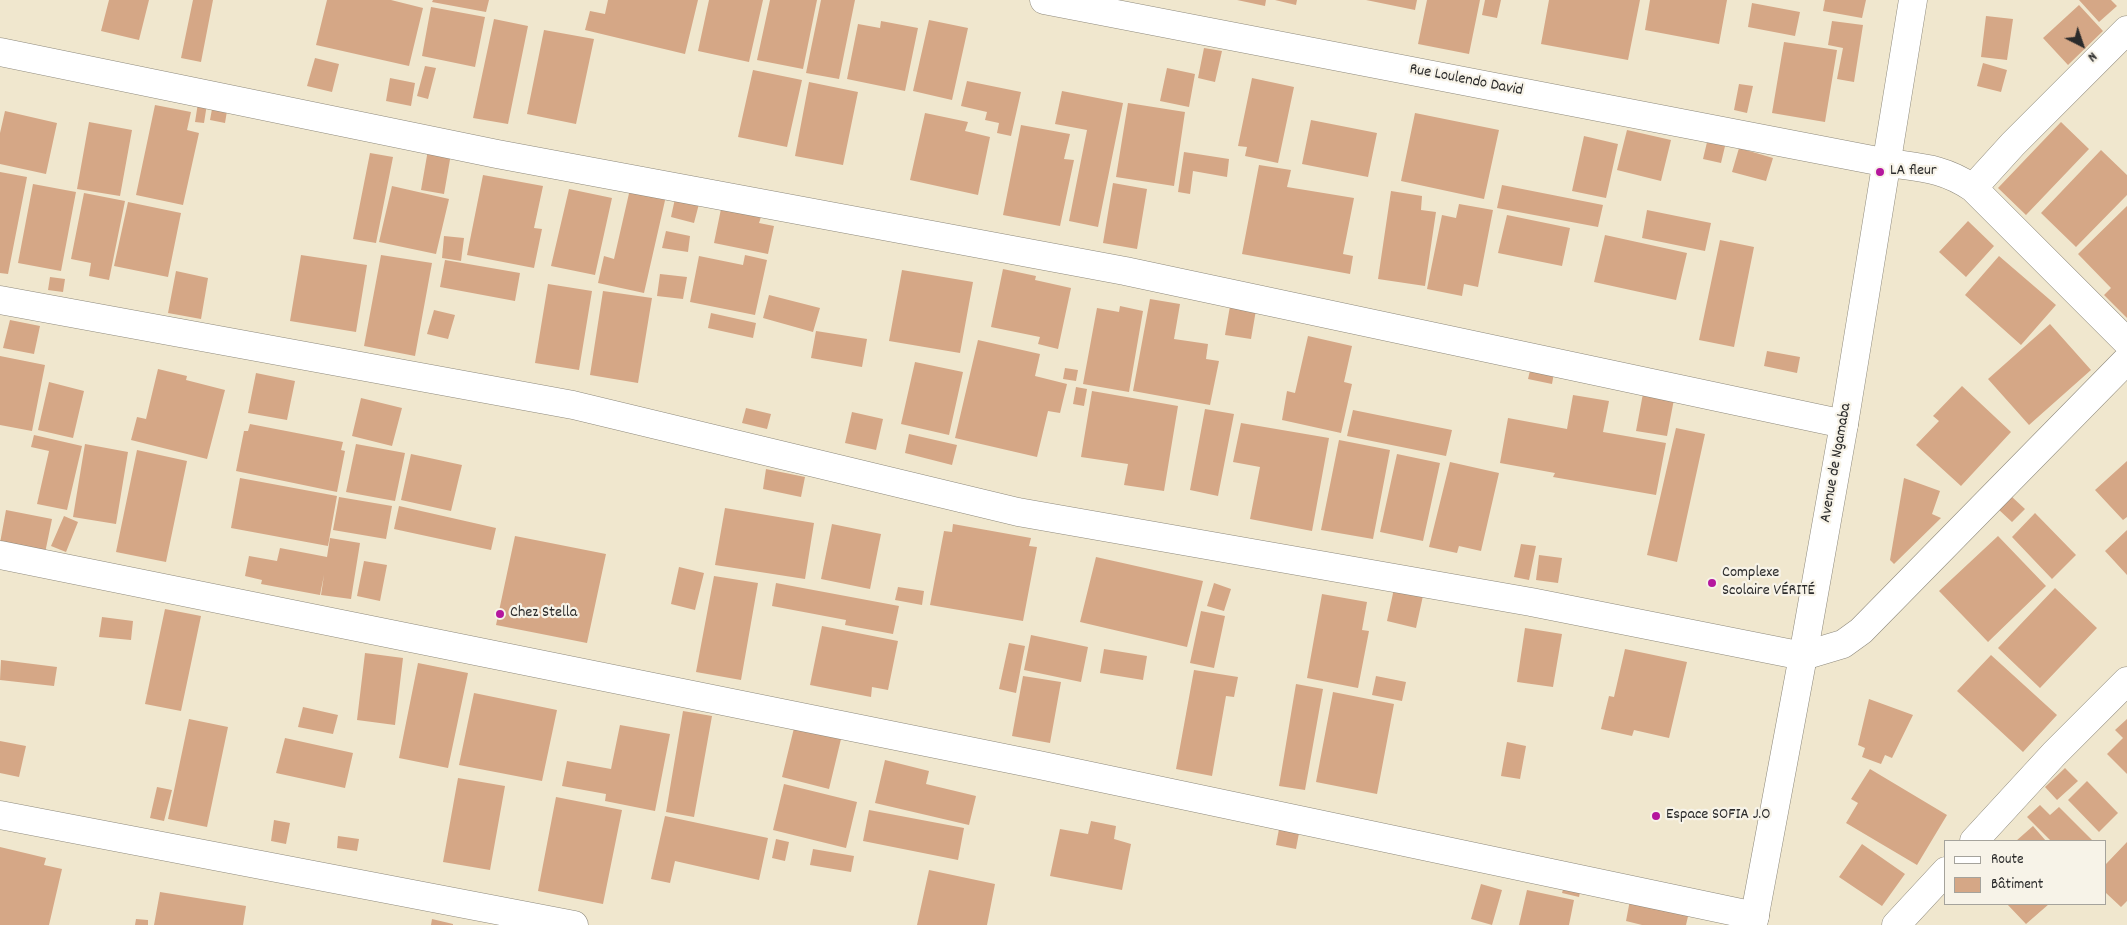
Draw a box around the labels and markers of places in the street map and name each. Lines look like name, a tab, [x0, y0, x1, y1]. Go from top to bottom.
place label: LA fleur	[1890, 162, 1937, 182]
marker: LA fleur	[1874, 166, 1886, 178]
place label: Complexe Scolaire VÉRITÉ	[1722, 564, 1815, 602]
marker: Complexe Scolaire VÉRITÉ	[1706, 577, 1718, 589]
place label: Chez Stella	[510, 604, 577, 624]
marker: Chez Stella	[494, 608, 506, 620]
place label: Espace SOFIA J.O	[1666, 806, 1770, 826]
marker: Espace SOFIA J.O	[1650, 810, 1662, 822]

